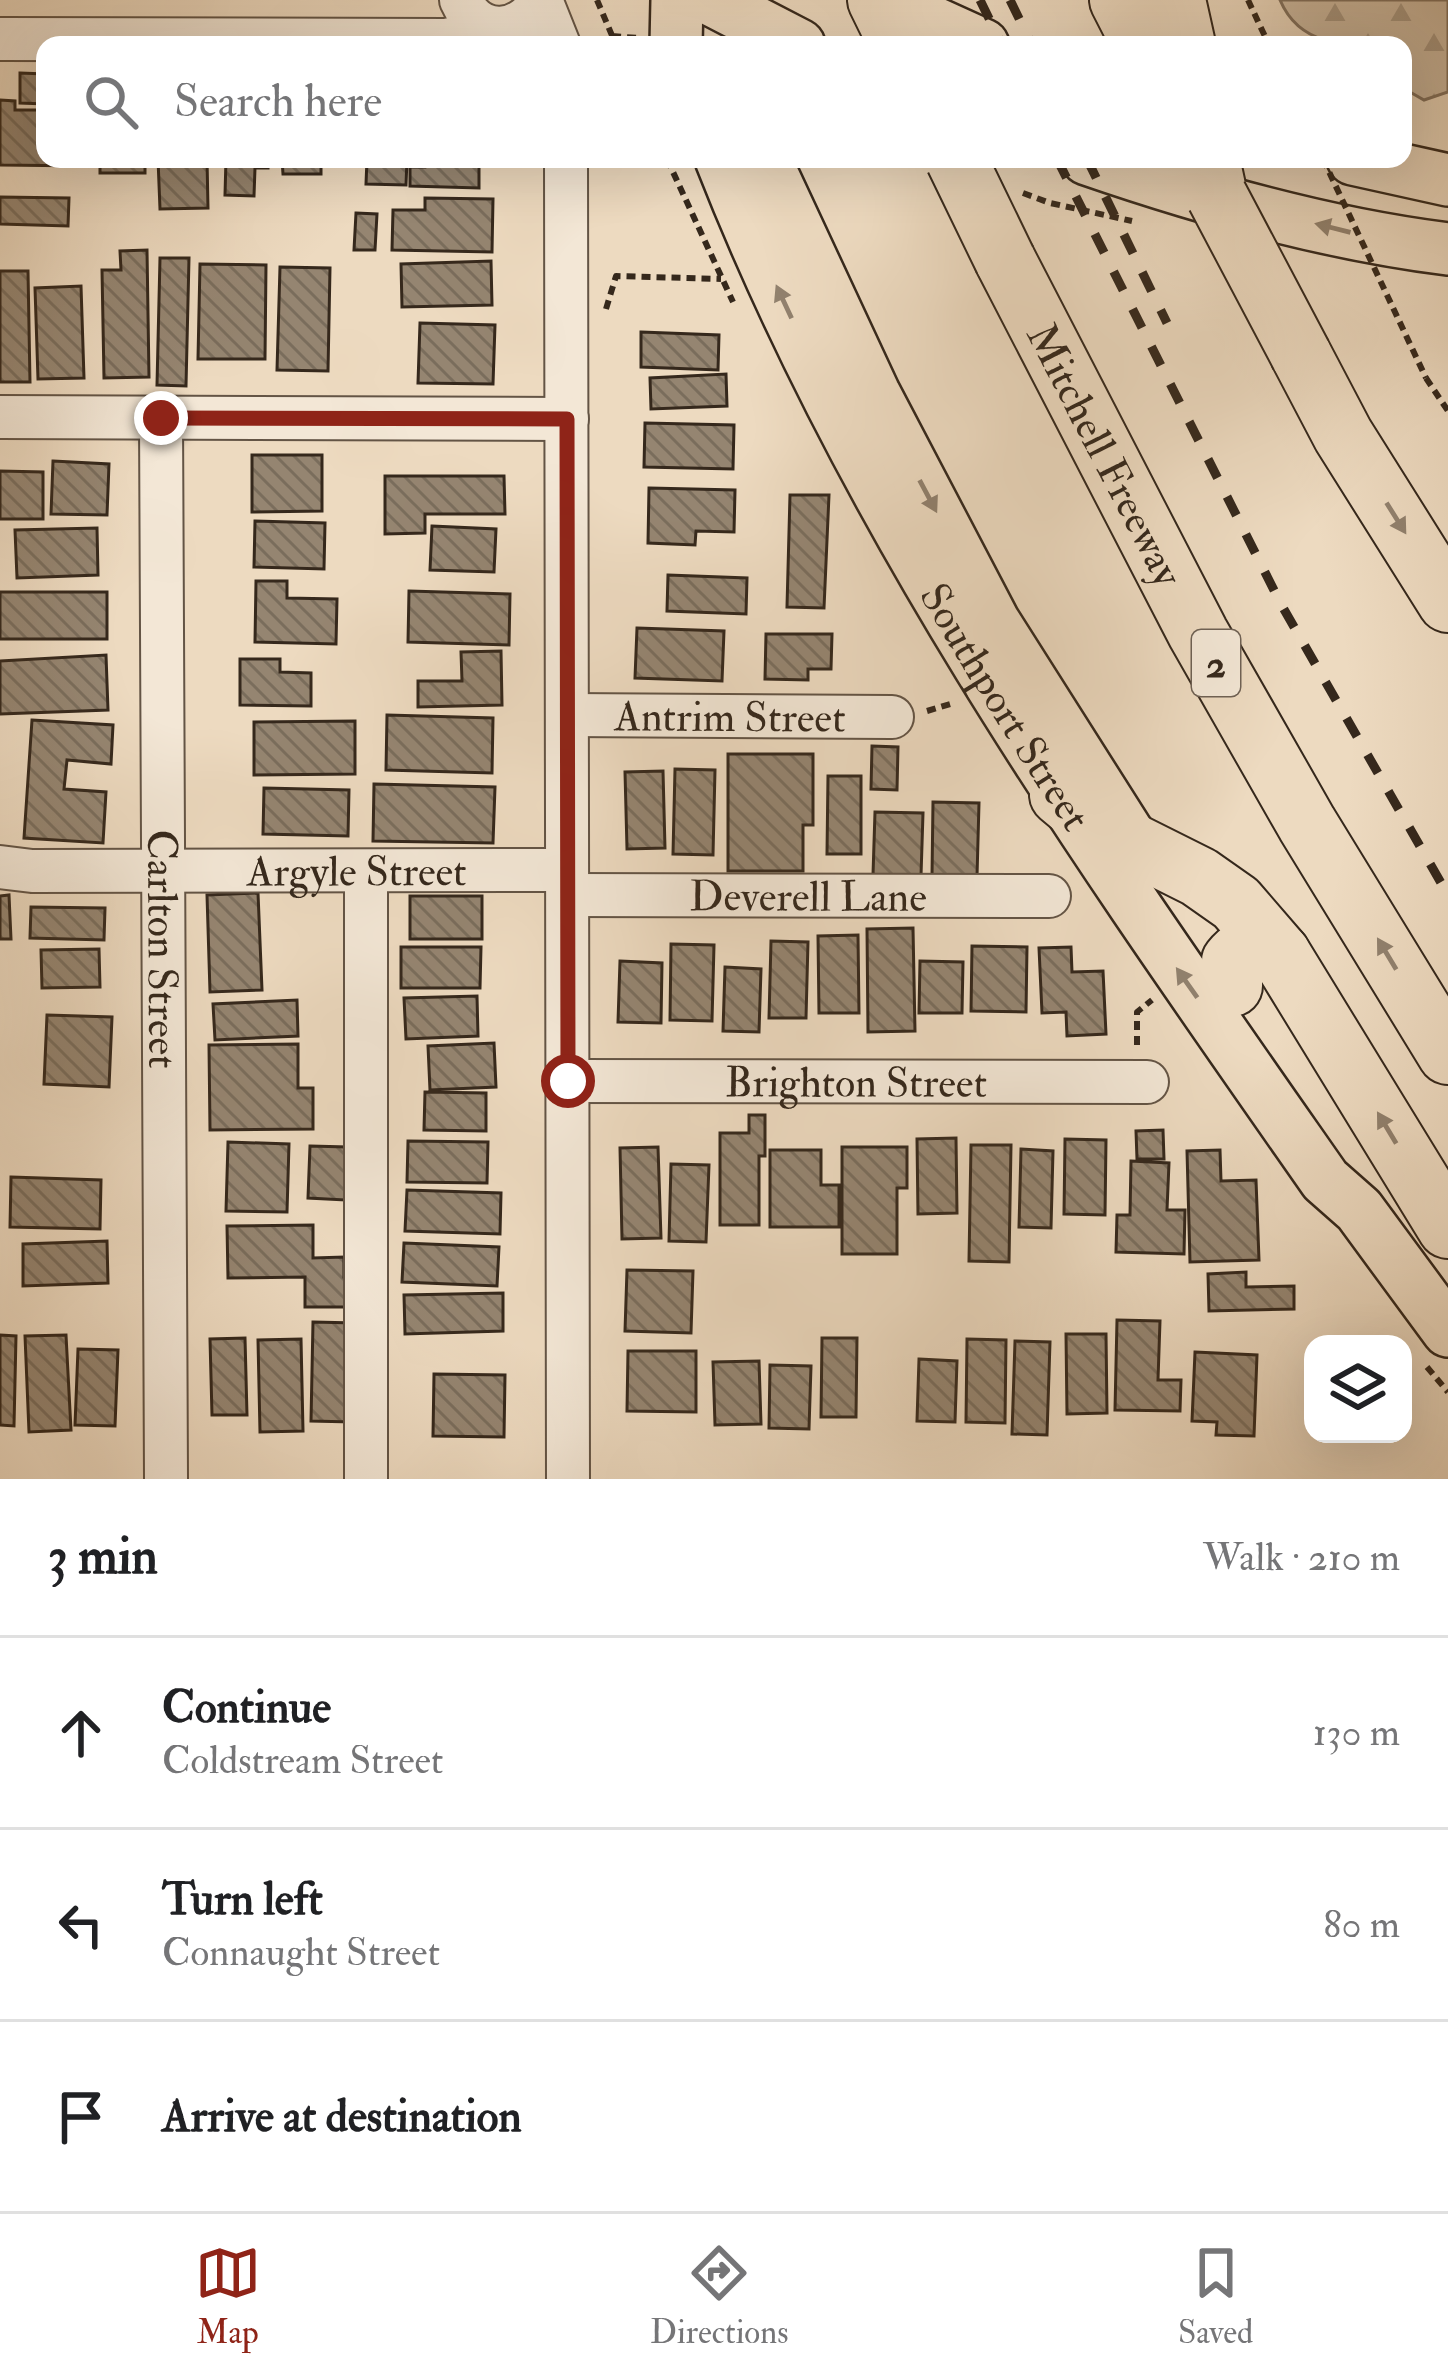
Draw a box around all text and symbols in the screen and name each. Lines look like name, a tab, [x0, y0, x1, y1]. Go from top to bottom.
search box	[36, 36, 1412, 168]
icon: search	[78, 69, 144, 135]
text: Search here	[174, 74, 382, 130]
one-way arrow	[1314, 218, 1351, 237]
one-way arrow	[774, 284, 794, 319]
street label: Mitchell Freeway	[1014, 315, 1194, 596]
route end	[134, 391, 188, 445]
one-way arrow	[917, 479, 938, 513]
one-way arrow	[1384, 502, 1406, 535]
street label: Southport Street	[908, 574, 1101, 841]
road number: 2	[1192, 630, 1240, 696]
street label: Antrim Street	[613, 691, 846, 745]
street label: Carlton Street	[135, 829, 188, 1069]
street label: Argyle Street	[246, 846, 467, 899]
street label: Deverell Lane	[689, 871, 927, 924]
one-way arrow	[1377, 937, 1398, 971]
one-way arrow	[1176, 967, 1200, 999]
route start	[541, 1054, 595, 1108]
street label: Brighton Street	[725, 1057, 987, 1110]
one-way arrow	[1377, 1111, 1398, 1145]
map controls	[1304, 1335, 1412, 1443]
button: layers	[1304, 1335, 1412, 1443]
text: 3 min	[48, 1525, 158, 1589]
text: Walk · 210 m	[1203, 1533, 1400, 1582]
text: Continue	[162, 1680, 331, 1736]
icon: ahead	[48, 1700, 114, 1766]
text: 130 m	[1313, 1708, 1400, 1757]
text: Coldstream Street	[162, 1736, 443, 1785]
text: Turn left	[162, 1872, 323, 1928]
icon: left	[48, 1892, 114, 1958]
text: 80 m	[1323, 1900, 1400, 1949]
text: Connaught Street	[162, 1928, 440, 1977]
icon: arrive	[48, 2084, 114, 2150]
text: Arrive at destination	[162, 2089, 522, 2145]
tab: Map	[195, 2240, 261, 2353]
tab: Directions	[650, 2240, 789, 2353]
tab: Saved	[1178, 2240, 1253, 2353]

